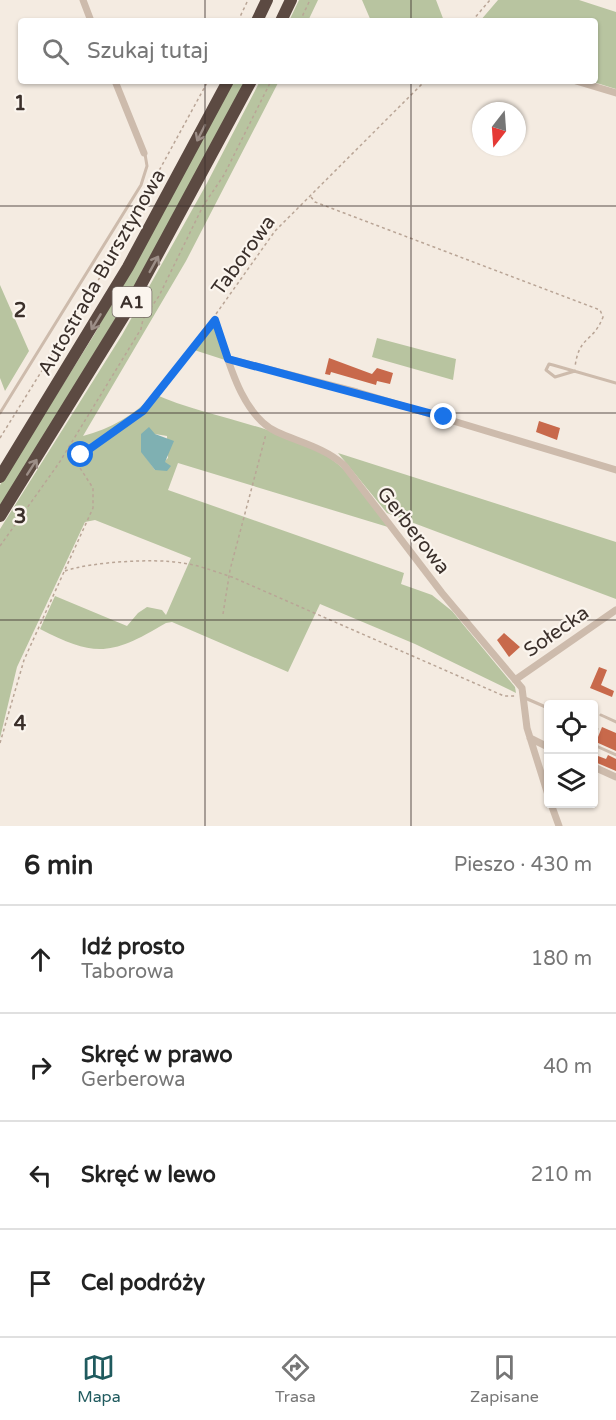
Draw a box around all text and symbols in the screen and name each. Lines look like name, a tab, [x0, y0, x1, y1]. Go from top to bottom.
search box	[18, 18, 598, 84]
icon: search	[39, 35, 72, 68]
text: Szukaj tutaj	[87, 38, 209, 64]
text: 1	[14, 92, 26, 116]
north arrow	[472, 102, 526, 156]
one-way arrow	[195, 124, 207, 141]
street label: Autostrada Bursztynowa	[33, 165, 171, 380]
street label: Taborowa	[207, 211, 281, 300]
one-way arrow	[148, 256, 160, 273]
road number: A1	[112, 287, 152, 317]
text: 2	[14, 299, 26, 323]
one-way arrow	[90, 313, 102, 330]
route end	[430, 403, 456, 429]
route start	[67, 441, 93, 467]
one-way arrow	[26, 459, 38, 476]
street label: Gerberowa	[372, 482, 455, 579]
text: 3	[14, 505, 26, 529]
street label: Sołecka	[520, 601, 594, 663]
map controls	[544, 700, 598, 808]
button: locate	[544, 700, 598, 754]
text: 4	[14, 712, 27, 736]
button: layers	[544, 754, 598, 808]
text: 6 min	[24, 850, 93, 881]
text: Pieszo · 430 m	[454, 853, 592, 877]
text: Idź prosto	[81, 934, 185, 960]
icon: ahead	[24, 943, 57, 976]
text: 180 m	[531, 947, 592, 971]
text: Taborowa	[81, 960, 174, 984]
text: Skręć w prawo	[81, 1042, 233, 1068]
icon: right	[24, 1051, 57, 1084]
text: 40 m	[543, 1055, 592, 1079]
text: Gerberowa	[81, 1068, 185, 1092]
icon: left	[24, 1159, 57, 1192]
text: Skręć w lewo	[81, 1162, 216, 1188]
text: 210 m	[531, 1163, 592, 1187]
icon: arrive	[24, 1267, 57, 1300]
text: Cel podróży	[81, 1270, 205, 1296]
tab: Mapa	[77, 1351, 121, 1407]
tab: Trasa	[275, 1351, 316, 1407]
tab: Zapisane	[470, 1351, 539, 1407]

